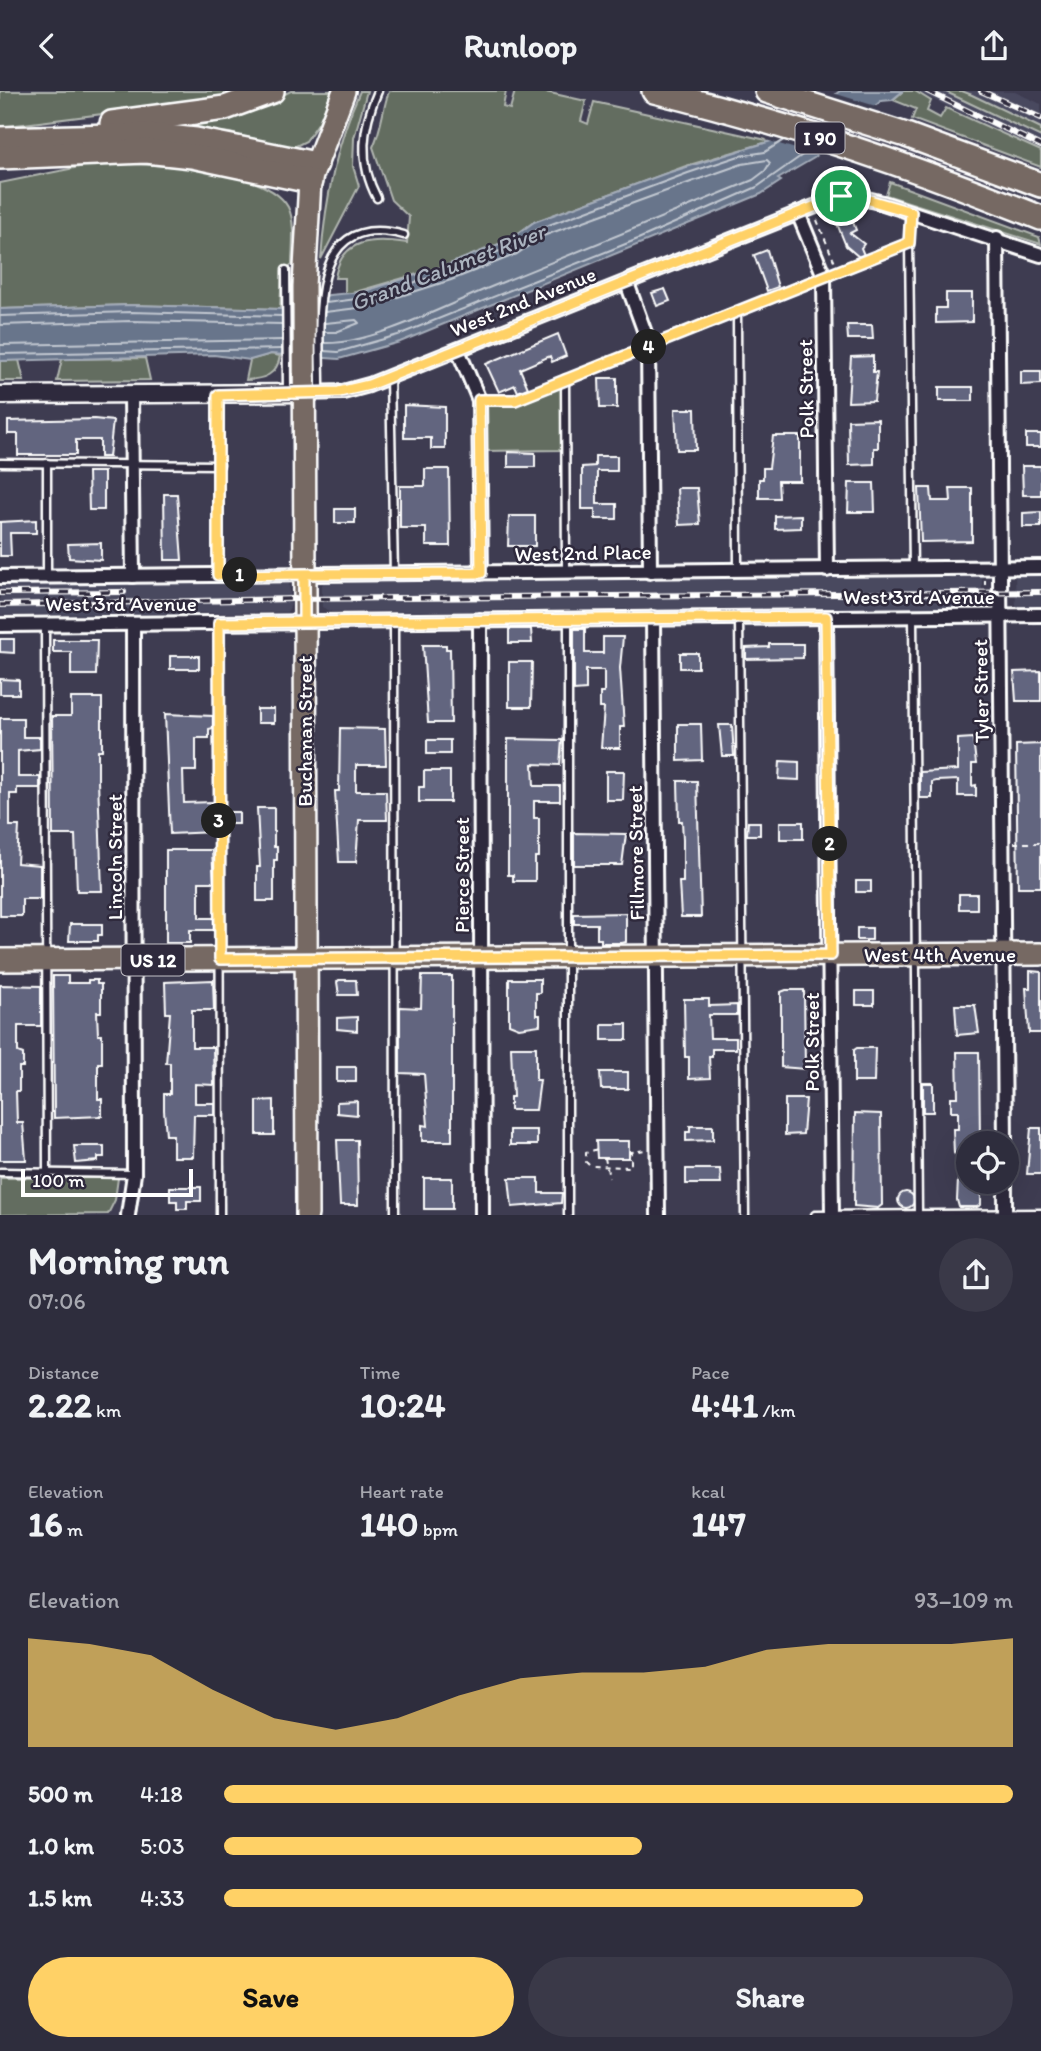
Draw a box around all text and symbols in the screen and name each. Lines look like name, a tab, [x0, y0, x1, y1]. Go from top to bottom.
icon: back	[28, 27, 66, 65]
text: Runloop	[464, 27, 577, 65]
icon: share	[975, 27, 1013, 65]
road number: I 90	[796, 123, 844, 153]
pin	[811, 166, 871, 226]
icon: arrive	[822, 177, 860, 215]
water label: Grand Calumet River	[347, 216, 551, 317]
street label: West 2nd Avenue	[446, 261, 599, 342]
pin: 4	[632, 329, 666, 365]
text: 4	[643, 335, 654, 358]
street label: Polk Street	[792, 339, 819, 439]
street label: West 2nd Place	[514, 539, 652, 566]
pin: 1	[222, 557, 258, 593]
text: 1	[235, 563, 244, 586]
street label: West 3rd Avenue	[843, 584, 995, 609]
street label: West 3rd Avenue	[45, 591, 197, 616]
street label: Tyler Street	[967, 639, 994, 743]
street label: Buchanan Street	[292, 655, 317, 807]
street label: Fillmore Street	[622, 785, 649, 921]
street label: Lincoln Street	[102, 794, 127, 920]
pin: 3	[202, 803, 236, 839]
text: 3	[213, 809, 224, 832]
street label: Pierce Street	[449, 817, 474, 933]
pin: 2	[812, 827, 848, 861]
text: 2	[825, 832, 835, 855]
street label: West 4th Avenue	[864, 942, 1016, 967]
road number: US 12	[122, 945, 184, 975]
street label: Polk Street	[799, 992, 824, 1092]
map controls	[956, 1131, 1019, 1194]
button: locate	[956, 1131, 1019, 1194]
scale bar	[21, 1165, 192, 1197]
text: 100 m	[32, 1169, 84, 1192]
text: Morning run	[28, 1238, 229, 1284]
button: share	[939, 1238, 1013, 1312]
text: 07:06	[28, 1287, 86, 1315]
text: Distance	[28, 1361, 99, 1384]
text: Time	[360, 1361, 400, 1384]
text: Pace	[691, 1361, 729, 1384]
text: 2.22	[28, 1384, 92, 1426]
text: 10:24	[360, 1384, 445, 1426]
text: 4:41	[691, 1384, 758, 1426]
text: km	[92, 1399, 121, 1422]
text: /km	[758, 1399, 796, 1422]
text: Elevation	[28, 1480, 104, 1503]
text: Heart rate	[360, 1480, 444, 1503]
text: kcal	[691, 1480, 725, 1503]
text: 16	[28, 1503, 63, 1545]
text: 140	[360, 1503, 419, 1545]
text: 147	[691, 1503, 746, 1545]
text: m	[63, 1518, 83, 1541]
text: bpm	[419, 1518, 458, 1541]
text: Elevation	[28, 1586, 119, 1614]
text: 93–109 m	[914, 1586, 1013, 1614]
text: 500 m	[28, 1780, 93, 1808]
text: 4:18	[140, 1780, 183, 1808]
text: 1.0 km	[28, 1832, 94, 1860]
text: 5:03	[140, 1832, 184, 1860]
text: 1.5 km	[28, 1884, 92, 1912]
text: 4:33	[140, 1884, 185, 1912]
button: Save	[28, 1957, 514, 2037]
button: Share	[528, 1957, 1013, 2037]

